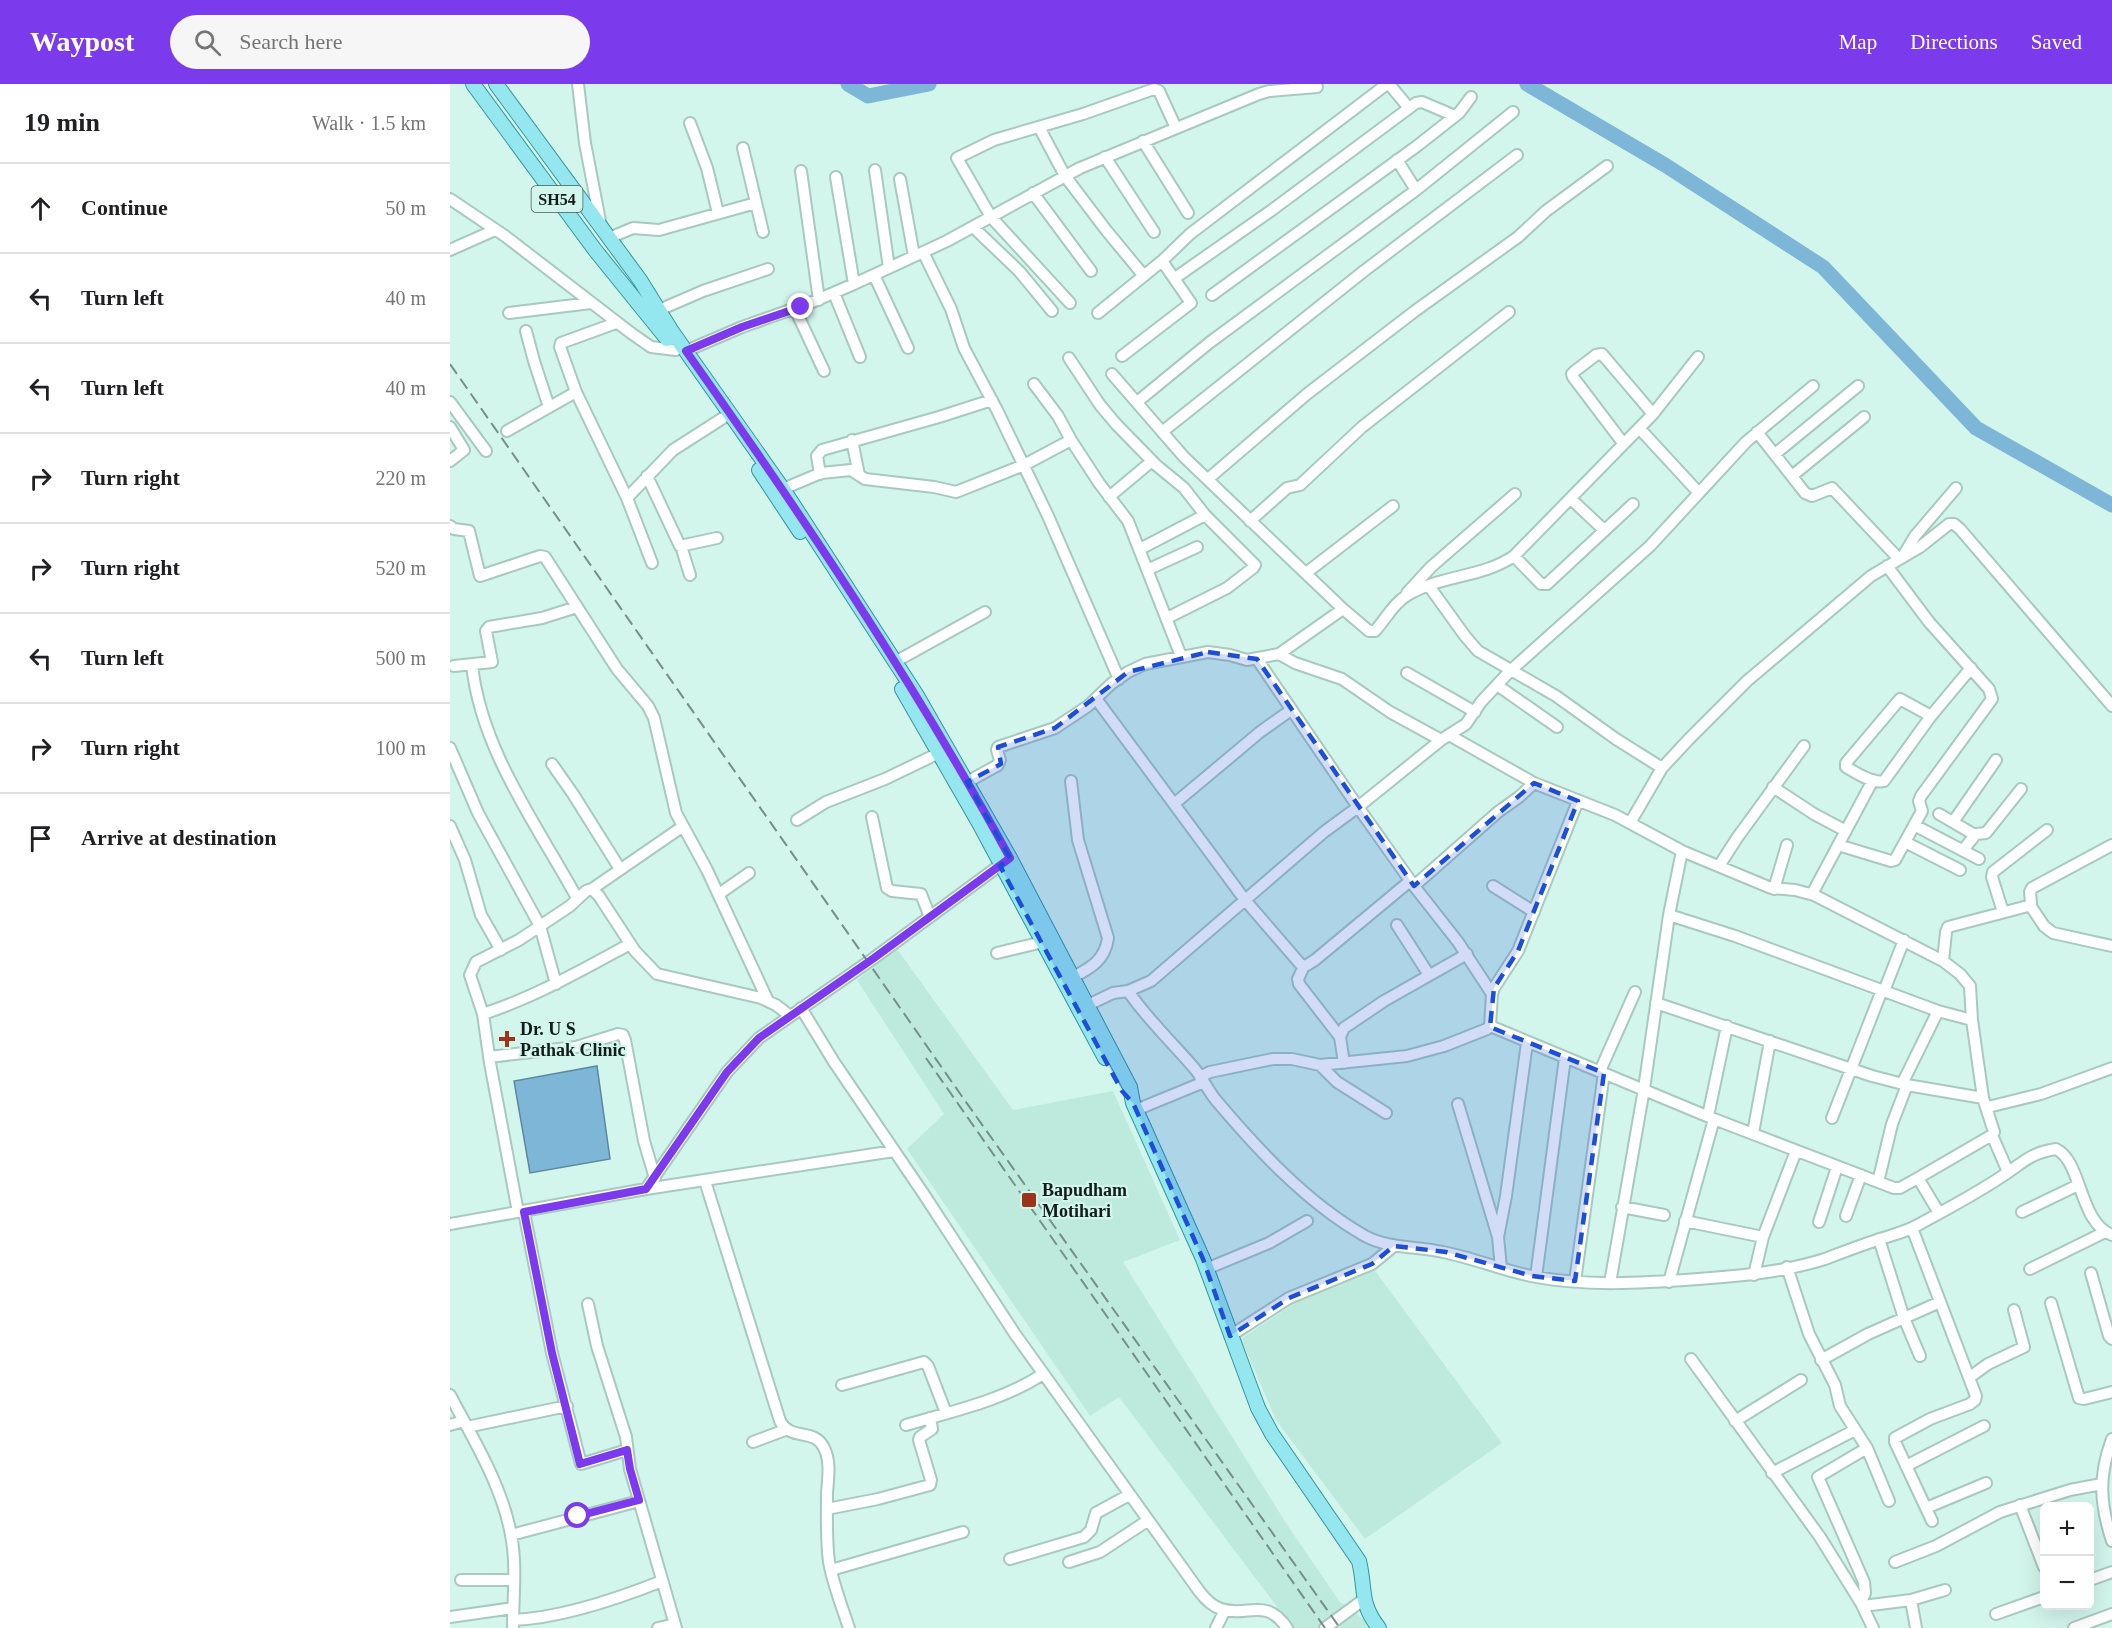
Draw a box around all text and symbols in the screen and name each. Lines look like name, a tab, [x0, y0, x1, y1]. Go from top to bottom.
search box	[170, 15, 590, 69]
text: Waypost	[30, 26, 134, 57]
icon: search	[191, 26, 224, 59]
text: Search here	[239, 29, 342, 54]
text: Map	[1839, 30, 1877, 54]
text: Directions	[1910, 30, 1998, 54]
text: Saved	[2031, 30, 2082, 54]
text: 19 min	[24, 108, 100, 137]
text: Walk · 1.5 km	[312, 112, 426, 134]
road number: SH54	[532, 186, 582, 212]
icon: ahead	[24, 192, 57, 225]
text: Continue	[81, 195, 168, 220]
text: 50 m	[385, 197, 426, 219]
icon: left	[24, 282, 57, 315]
text: Turn left	[81, 285, 164, 310]
text: 40 m	[385, 287, 426, 309]
route end	[787, 293, 813, 319]
icon: left	[24, 372, 57, 405]
text: Turn left	[81, 375, 164, 400]
text: 40 m	[385, 377, 426, 399]
icon: right	[24, 462, 57, 495]
text: Turn right	[81, 465, 180, 490]
text: 220 m	[375, 467, 426, 489]
icon: right	[24, 552, 57, 585]
text: Turn right	[81, 555, 180, 580]
text: 520 m	[375, 557, 426, 579]
icon: left	[24, 642, 57, 675]
text: Turn left	[81, 645, 164, 670]
text: 500 m	[375, 647, 426, 669]
icon: right	[24, 732, 57, 765]
text: Turn right	[81, 735, 180, 760]
text: 100 m	[375, 737, 426, 759]
icon: arrive	[24, 822, 57, 855]
text: Arrive at destination	[81, 825, 277, 850]
place label: Dr. U S Pathak Clinic	[520, 1019, 626, 1060]
marker: Dr. U S Pathak Clinic	[498, 1030, 516, 1048]
place label: Bapudham Motihari	[1042, 1180, 1127, 1221]
marker: Bapudham Motihari	[1020, 1191, 1038, 1209]
route start	[564, 1502, 590, 1528]
map controls	[2040, 1502, 2094, 1610]
button: +	[2040, 1502, 2094, 1556]
button: −	[2040, 1556, 2094, 1610]

